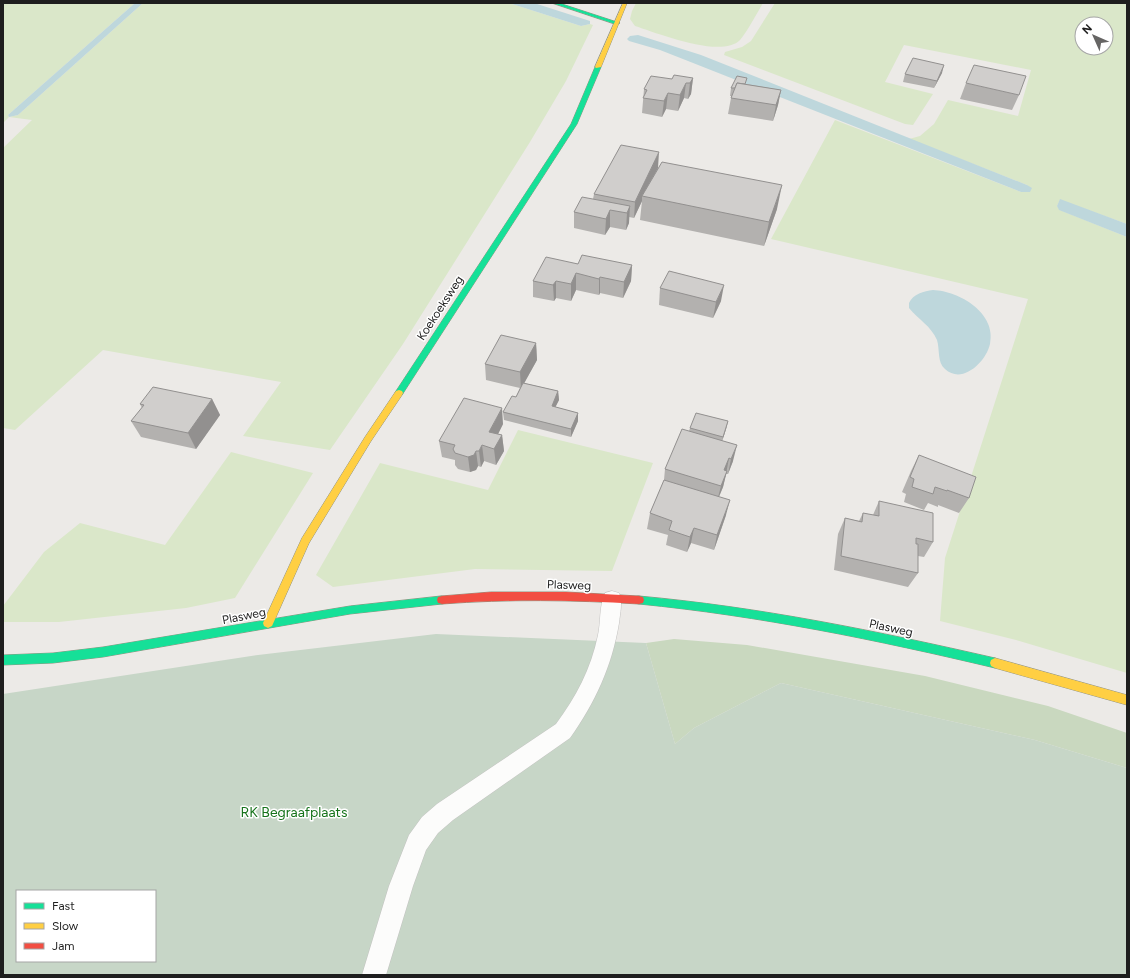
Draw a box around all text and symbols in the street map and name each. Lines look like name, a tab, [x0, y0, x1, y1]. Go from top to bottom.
north arrow	[1074, 16, 1114, 56]
text: N	[1080, 22, 1095, 37]
street label: Koekoeksweg	[414, 273, 466, 343]
street label: Plasweg	[547, 577, 591, 593]
street label: Plasweg	[221, 605, 267, 627]
street label: Plasweg	[868, 617, 914, 639]
park label: RK Begraafplaats	[241, 804, 347, 821]
legend	[16, 890, 156, 962]
text: Fast	[52, 899, 75, 913]
text: Slow	[52, 919, 79, 933]
text: Jam	[52, 939, 75, 953]

